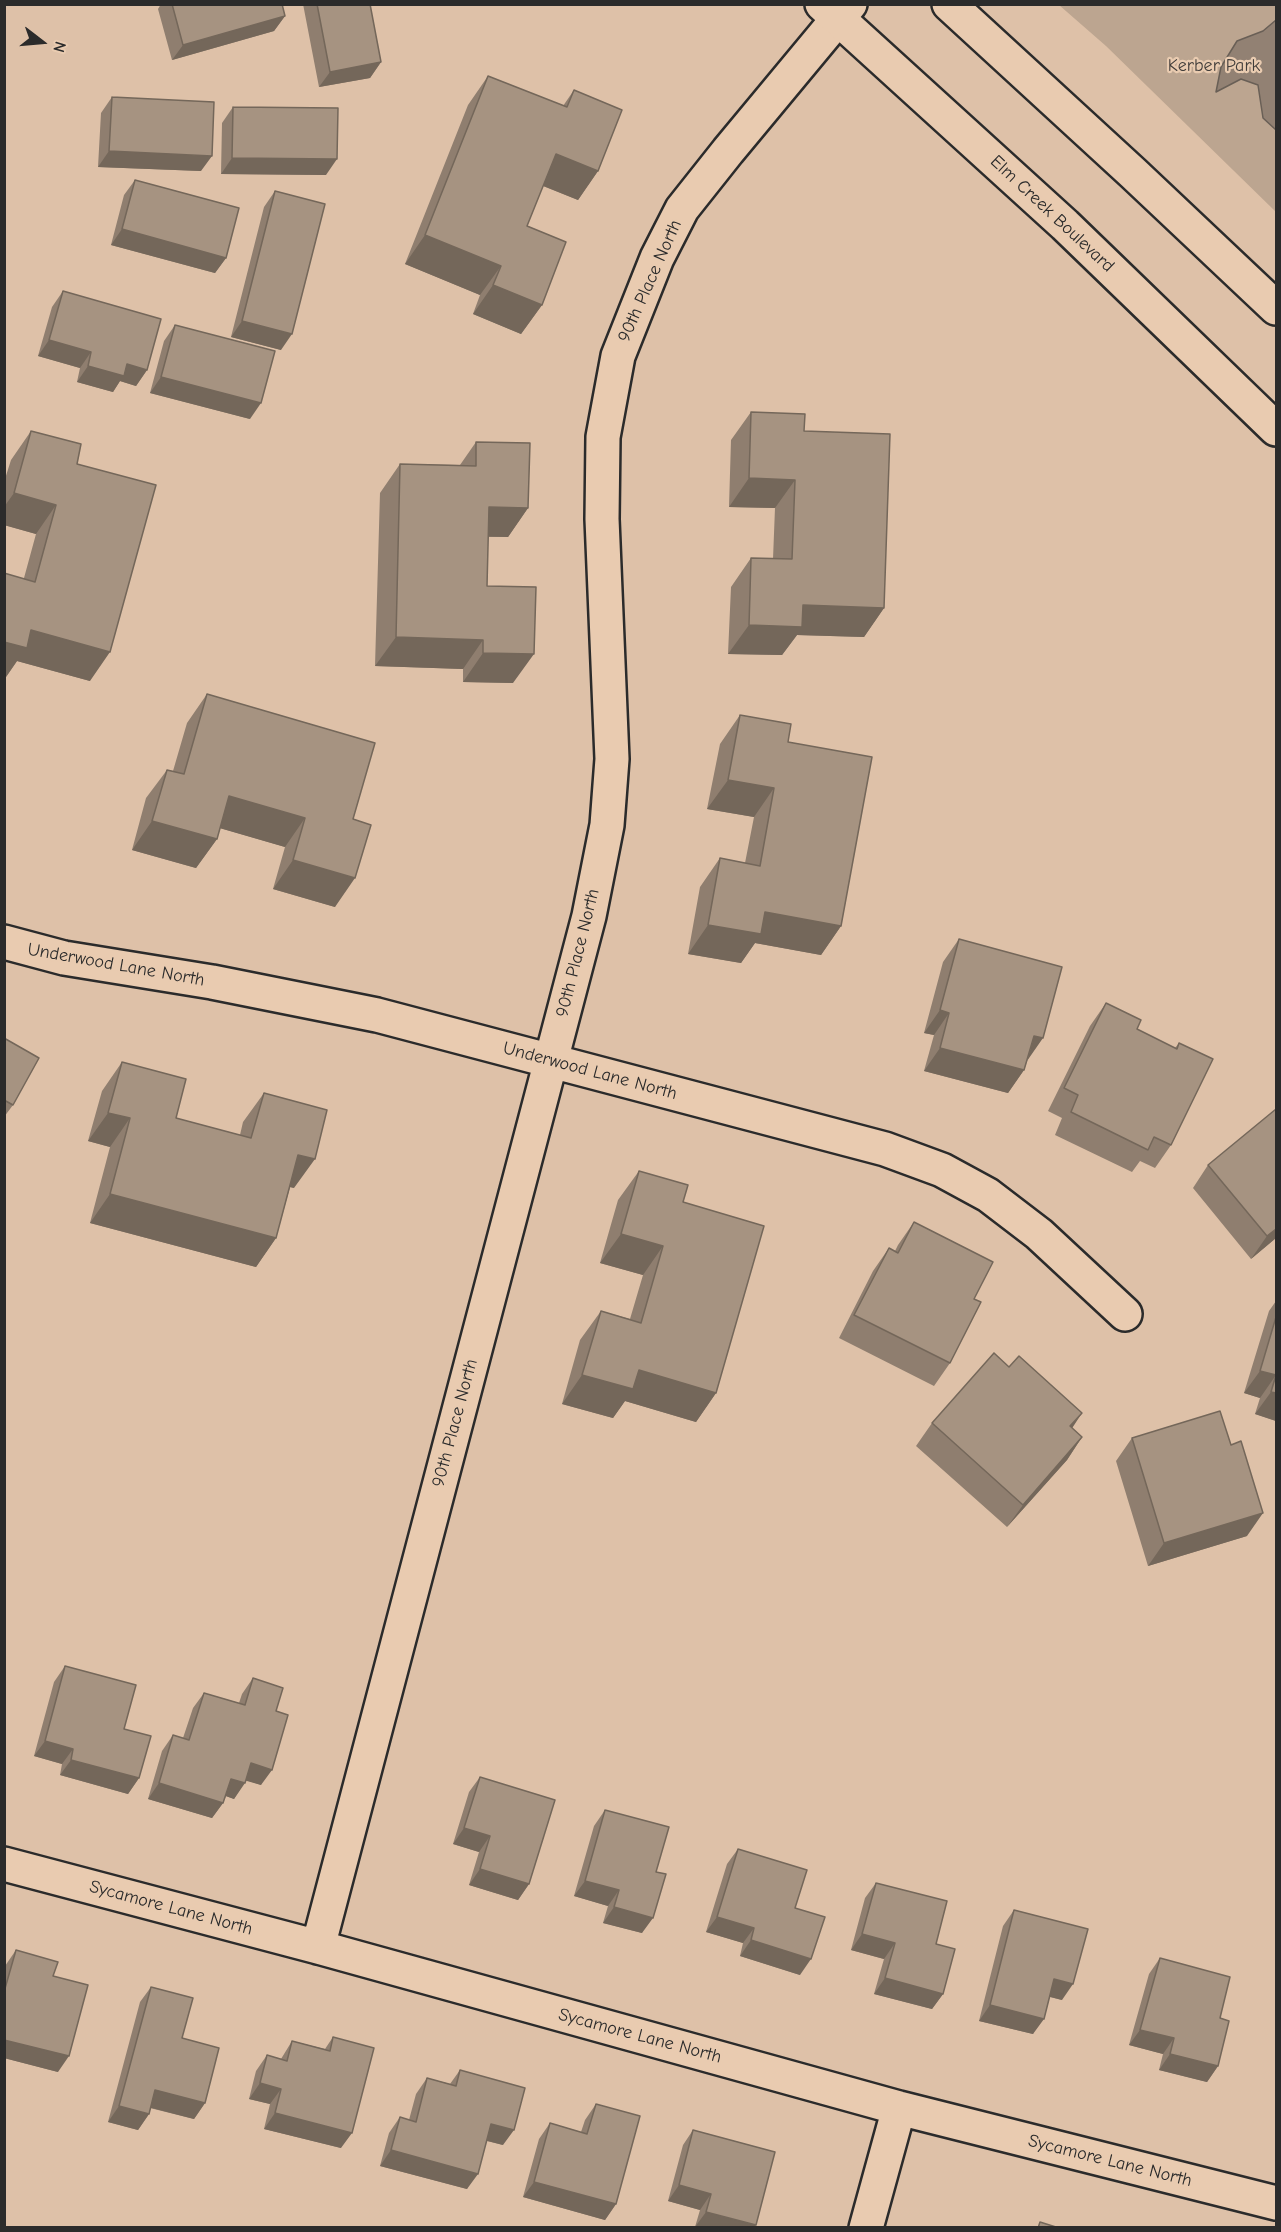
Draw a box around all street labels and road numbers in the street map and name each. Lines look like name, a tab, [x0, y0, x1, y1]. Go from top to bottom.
street label: Elm Creek Boulevard	[985, 151, 1119, 277]
street label: 90th Place North	[613, 216, 687, 346]
street label: 90th Place North	[552, 887, 604, 1019]
street label: Underwood Lane North	[26, 939, 206, 991]
street label: Underwood Lane North	[501, 1037, 679, 1105]
street label: 90th Place North	[428, 1357, 482, 1489]
street label: Sycamore Lane North	[87, 1876, 255, 1940]
street label: Sycamore Lane North	[556, 2004, 724, 2068]
street label: Sycamore Lane North	[1026, 2130, 1194, 2192]

